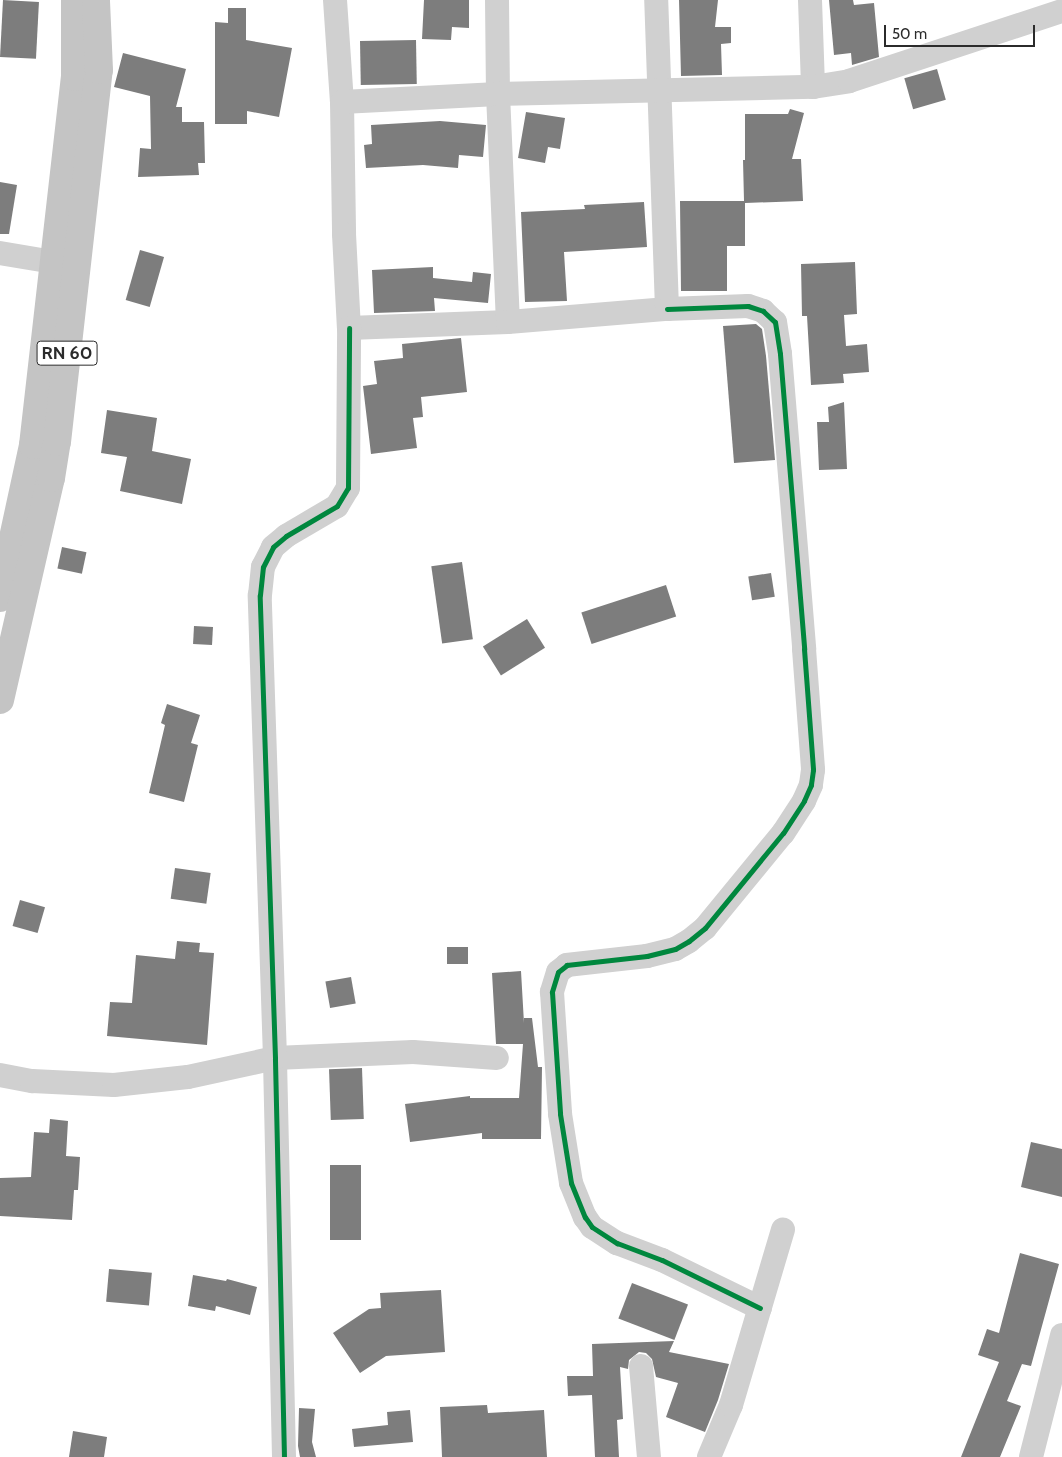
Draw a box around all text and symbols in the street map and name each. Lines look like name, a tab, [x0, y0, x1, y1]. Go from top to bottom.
scale bar	[887, 15, 1038, 47]
text: 50 m	[892, 25, 927, 43]
road number: RN 60	[36, 338, 98, 368]

